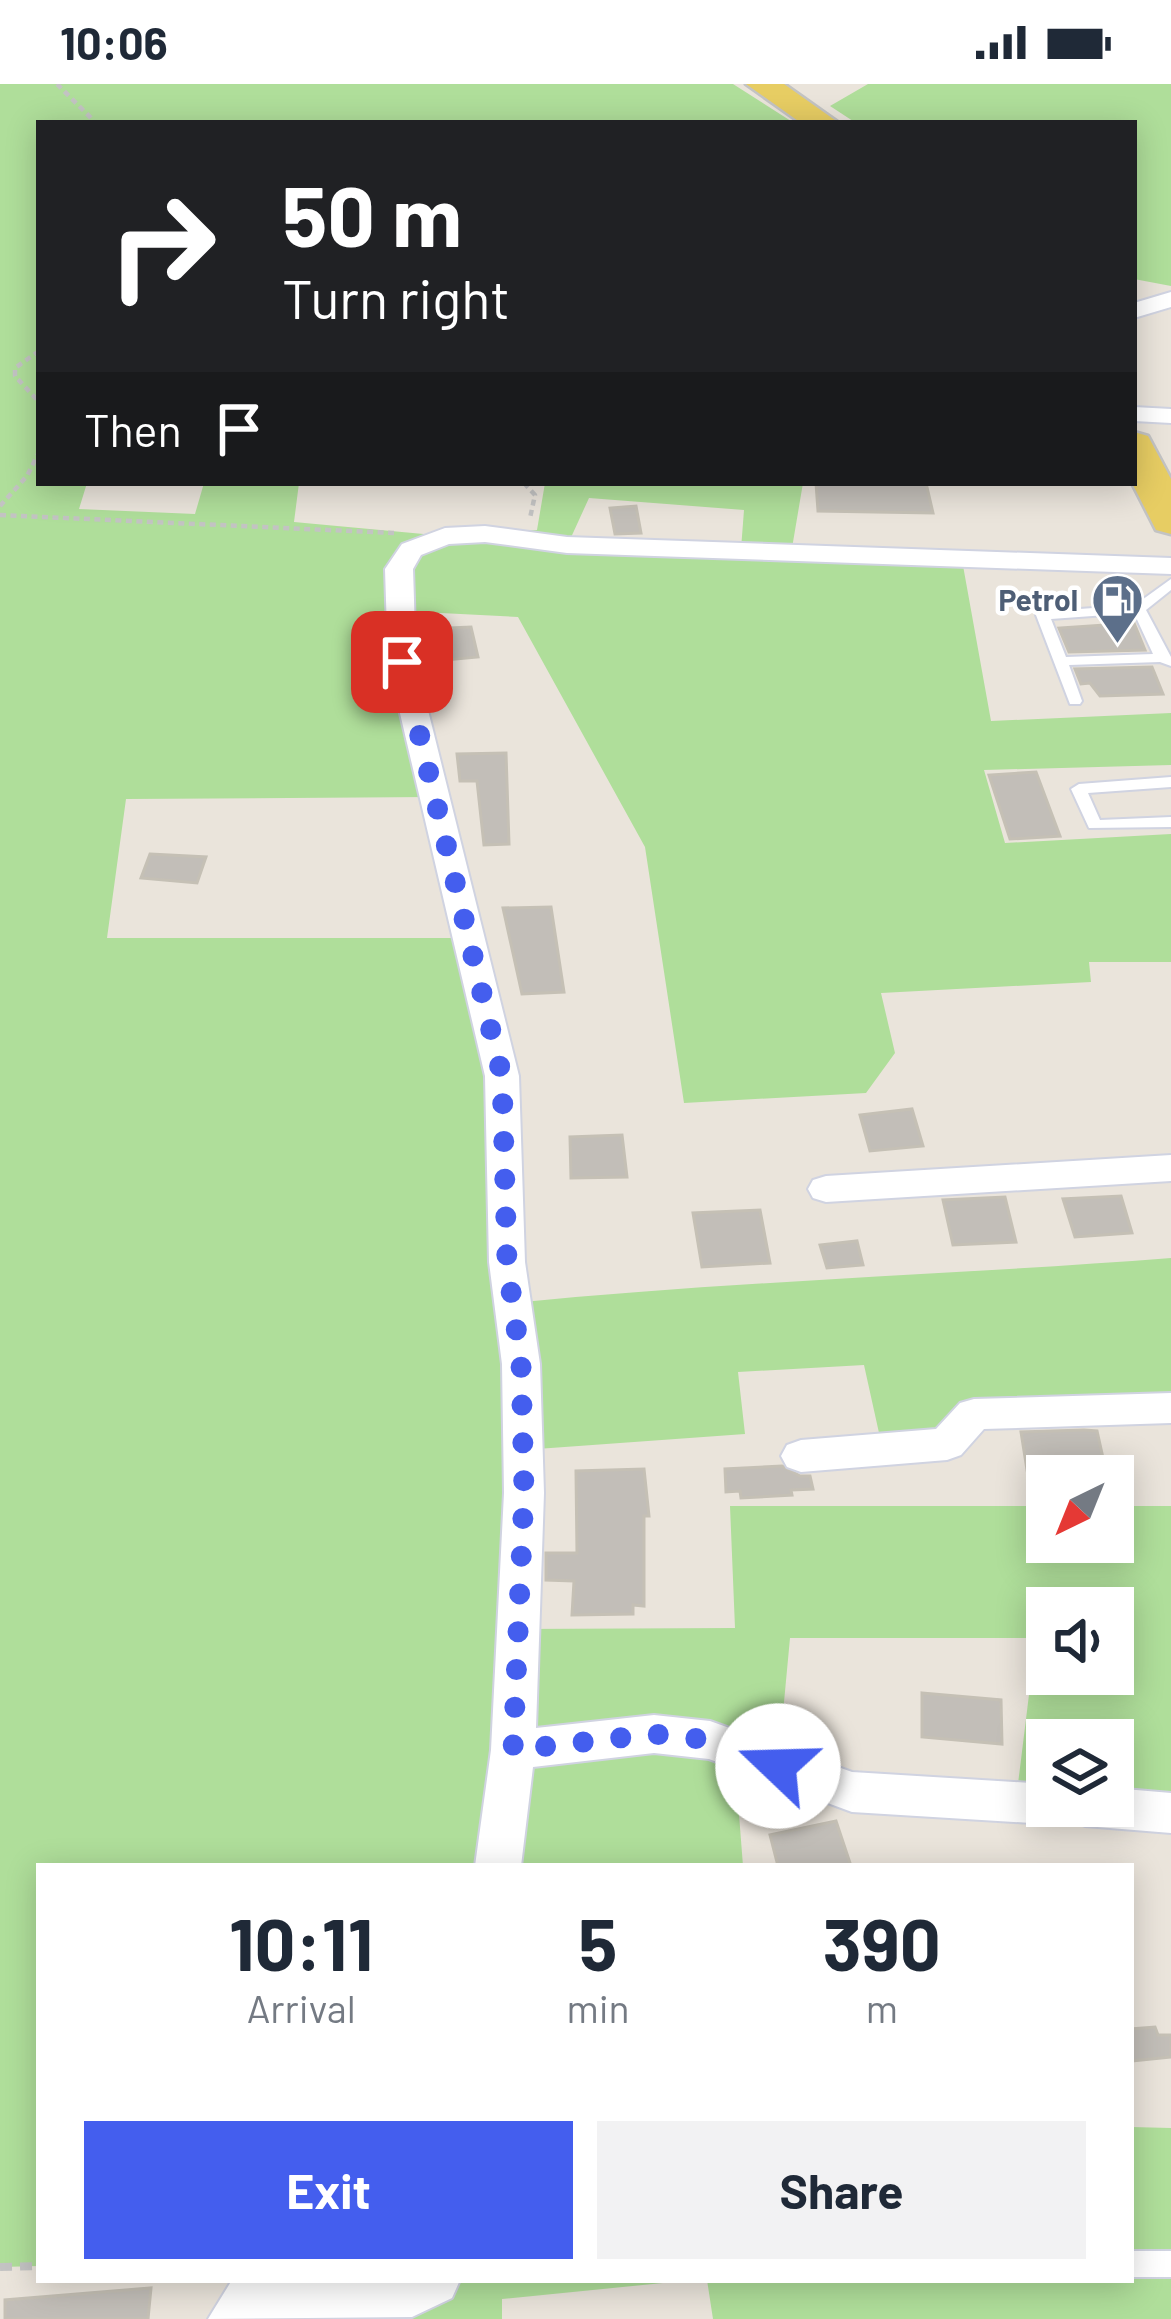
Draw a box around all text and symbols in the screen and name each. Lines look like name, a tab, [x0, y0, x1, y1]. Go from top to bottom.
text: 10:06	[60, 15, 168, 69]
text: 50 m	[282, 163, 462, 264]
icon: right	[84, 168, 240, 324]
text: Turn right	[282, 265, 510, 330]
icon: arrive	[206, 396, 272, 462]
text: Then	[84, 402, 182, 456]
fuel station icon: Petrol	[1089, 571, 1145, 645]
place label: Petrol	[998, 581, 1078, 617]
pin	[351, 611, 453, 713]
icon: arrive	[369, 629, 435, 695]
north arrow	[1026, 1455, 1134, 1563]
map controls	[1026, 1455, 1134, 1827]
button: sound	[1026, 1587, 1134, 1695]
position arrow	[715, 1703, 841, 1829]
button: layers	[1026, 1719, 1134, 1827]
text: 10:11	[229, 1899, 373, 1985]
text: 5	[579, 1899, 617, 1985]
text: 390	[823, 1899, 941, 1985]
text: Arrival	[247, 1984, 356, 2031]
text: min	[566, 1984, 630, 2031]
text: m	[866, 1984, 898, 2031]
button: Exit	[84, 2121, 573, 2259]
button: Share	[597, 2121, 1086, 2259]

